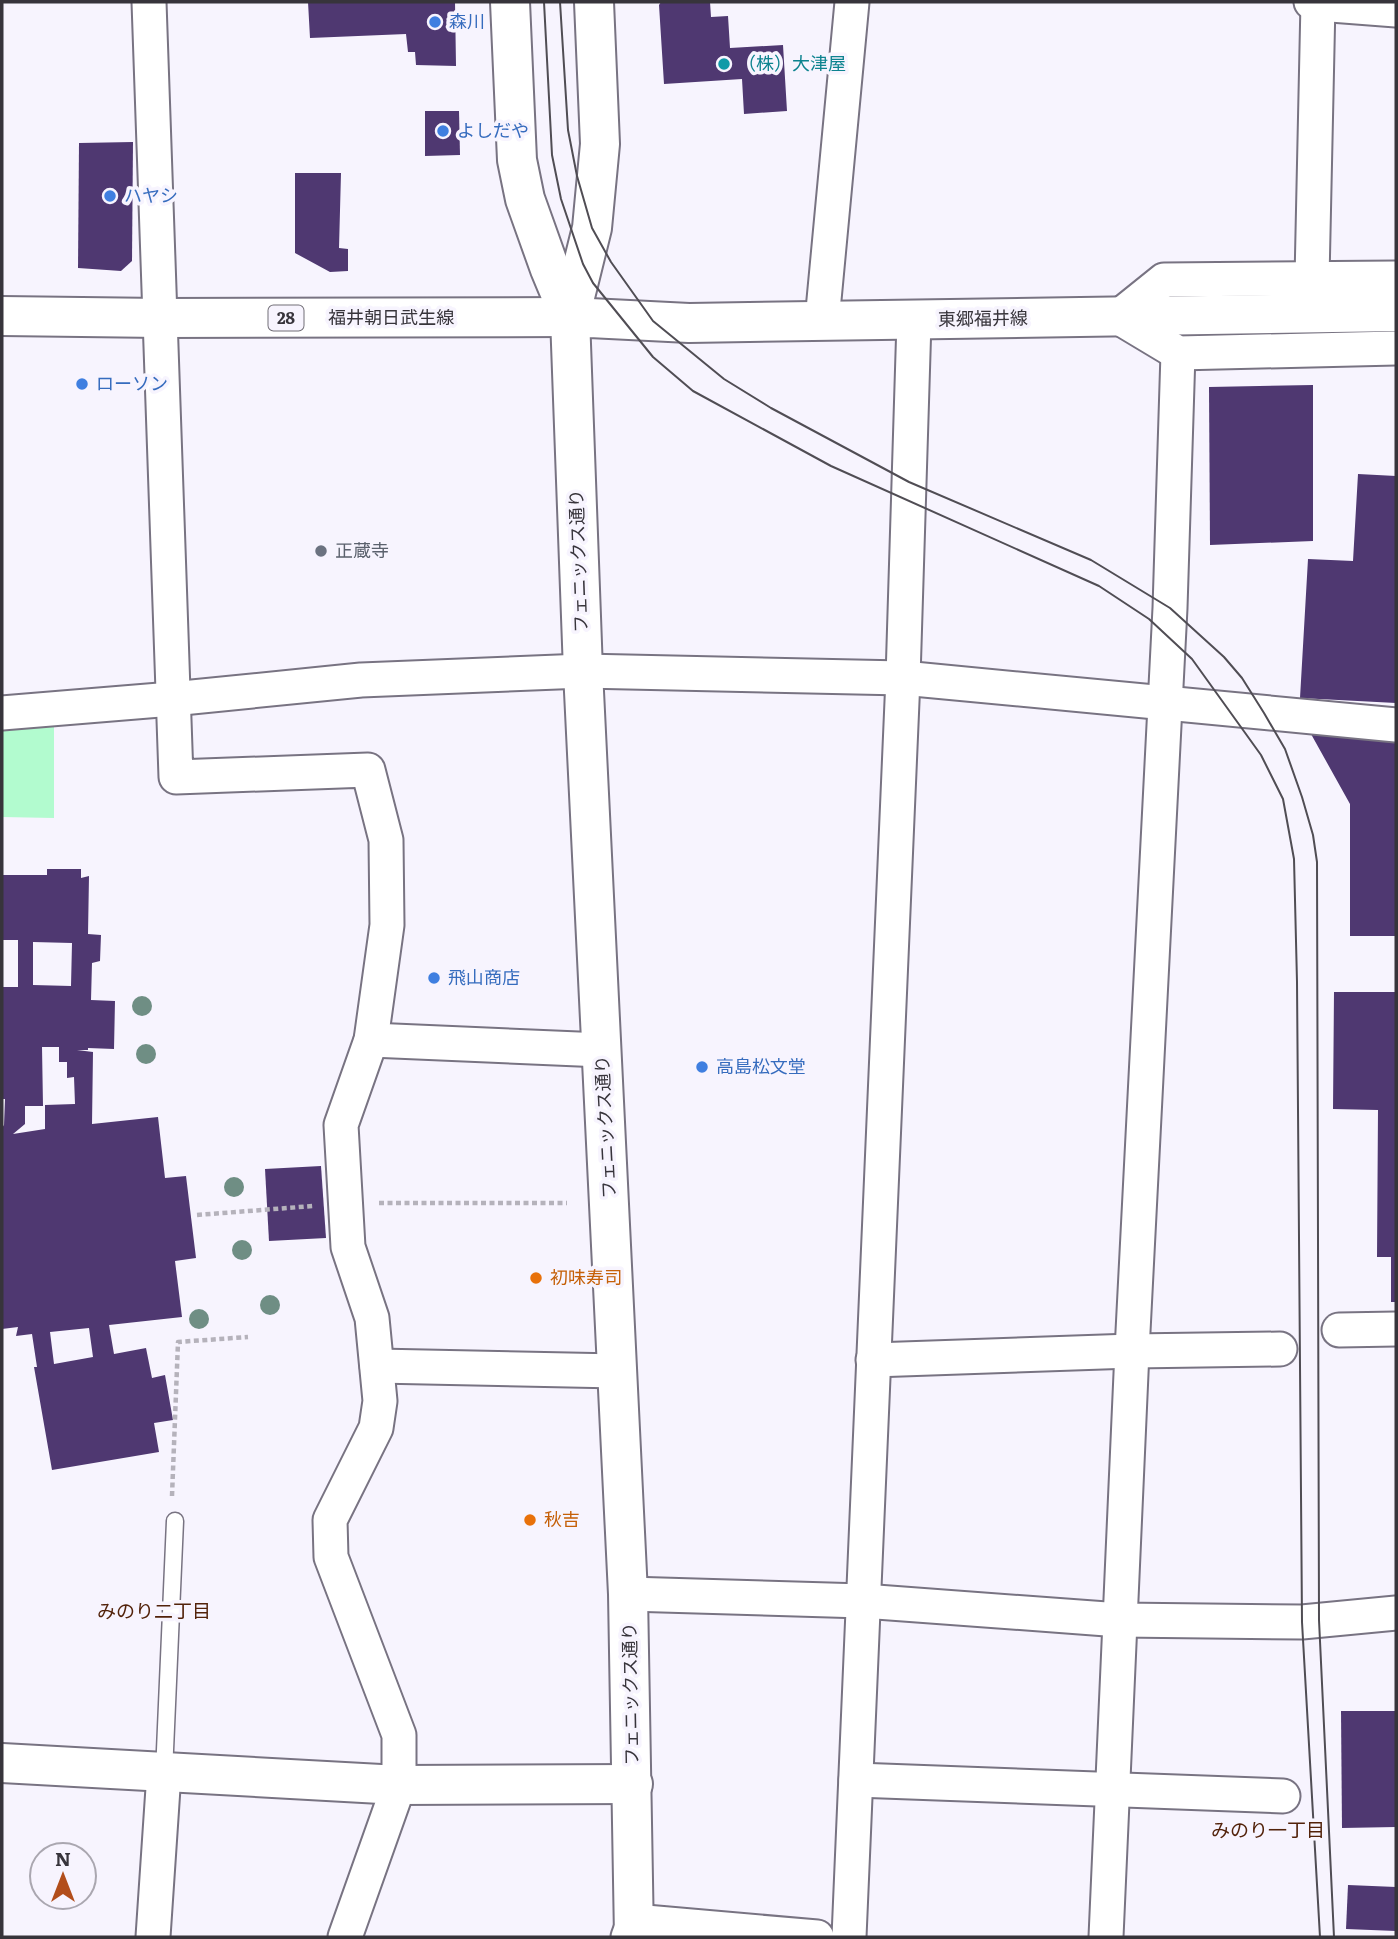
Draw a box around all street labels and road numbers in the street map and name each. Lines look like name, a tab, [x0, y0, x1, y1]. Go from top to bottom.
street label: 福井朝日武生線	[328, 303, 454, 330]
street label: 東郷福井線	[938, 303, 1028, 332]
road number: 28	[268, 306, 304, 330]
street label: フェニックス通り	[562, 489, 593, 633]
street label: フェニックス通り	[587, 1055, 622, 1199]
street label: フェニックス通り	[615, 1622, 644, 1766]

